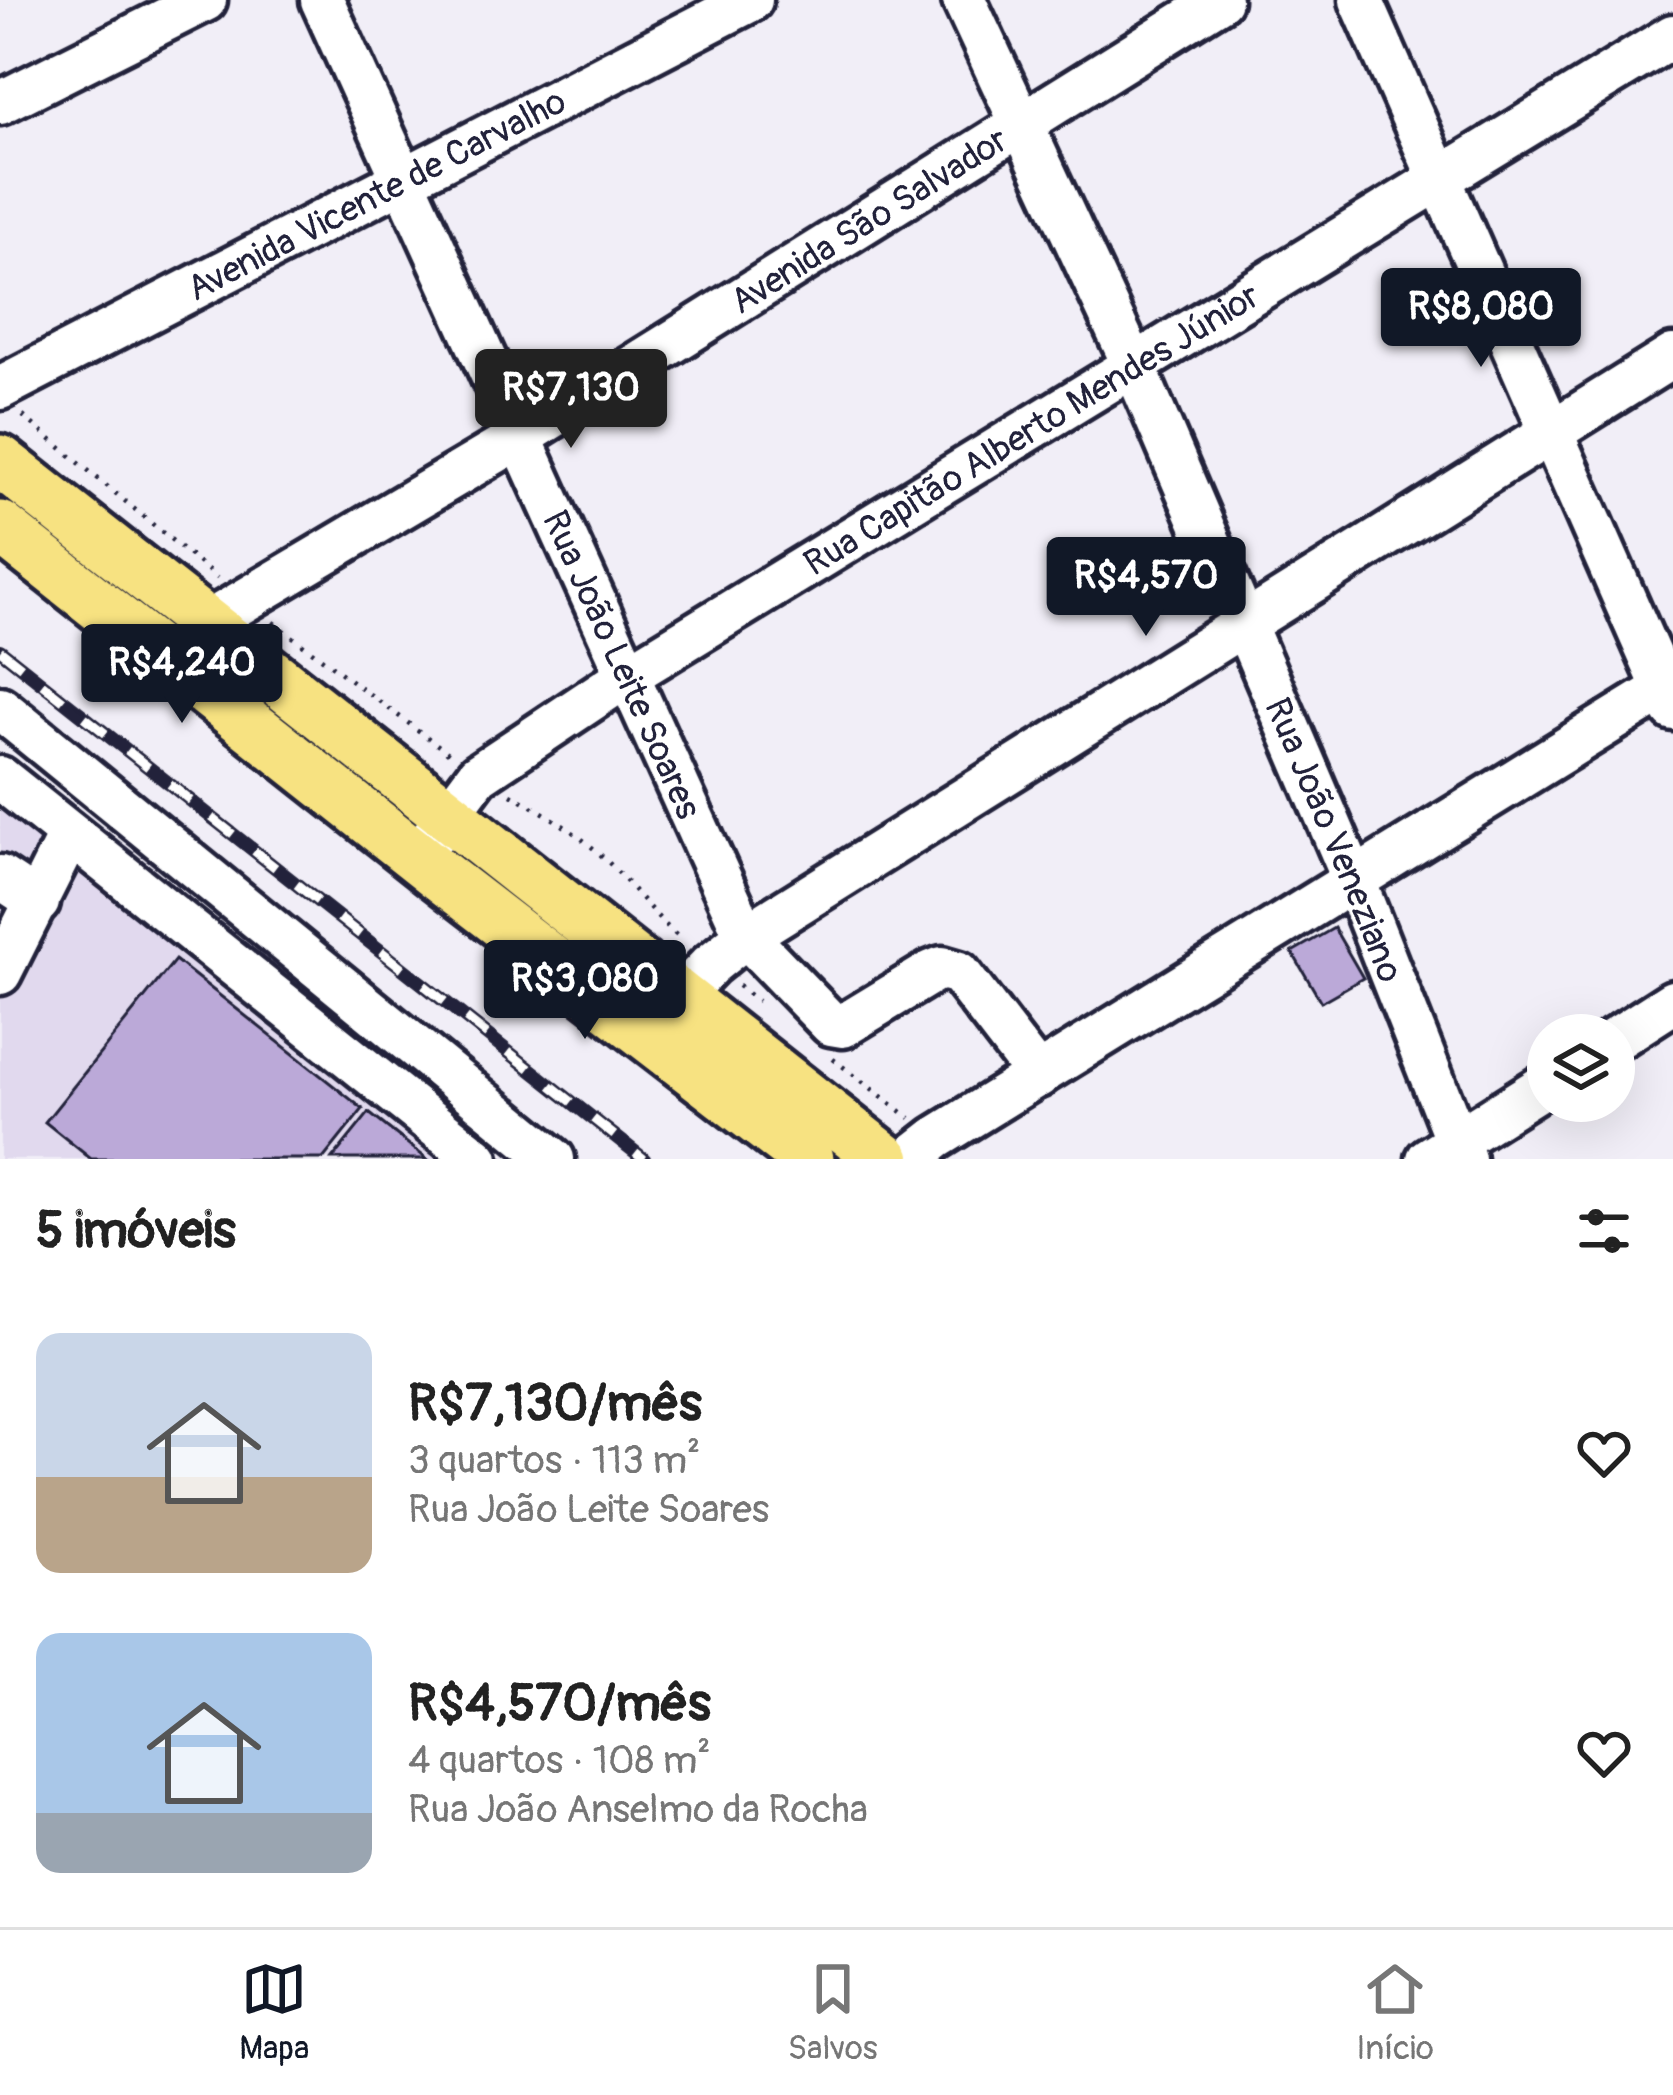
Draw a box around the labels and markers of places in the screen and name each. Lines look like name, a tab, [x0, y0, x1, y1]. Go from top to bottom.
pin: R$8,080	[1370, 268, 1592, 370]
pin: R$7,130	[460, 349, 682, 451]
pin: R$4,570	[1035, 537, 1257, 639]
pin: R$4,240	[71, 624, 293, 726]
pin: R$3,080	[474, 940, 696, 1042]

